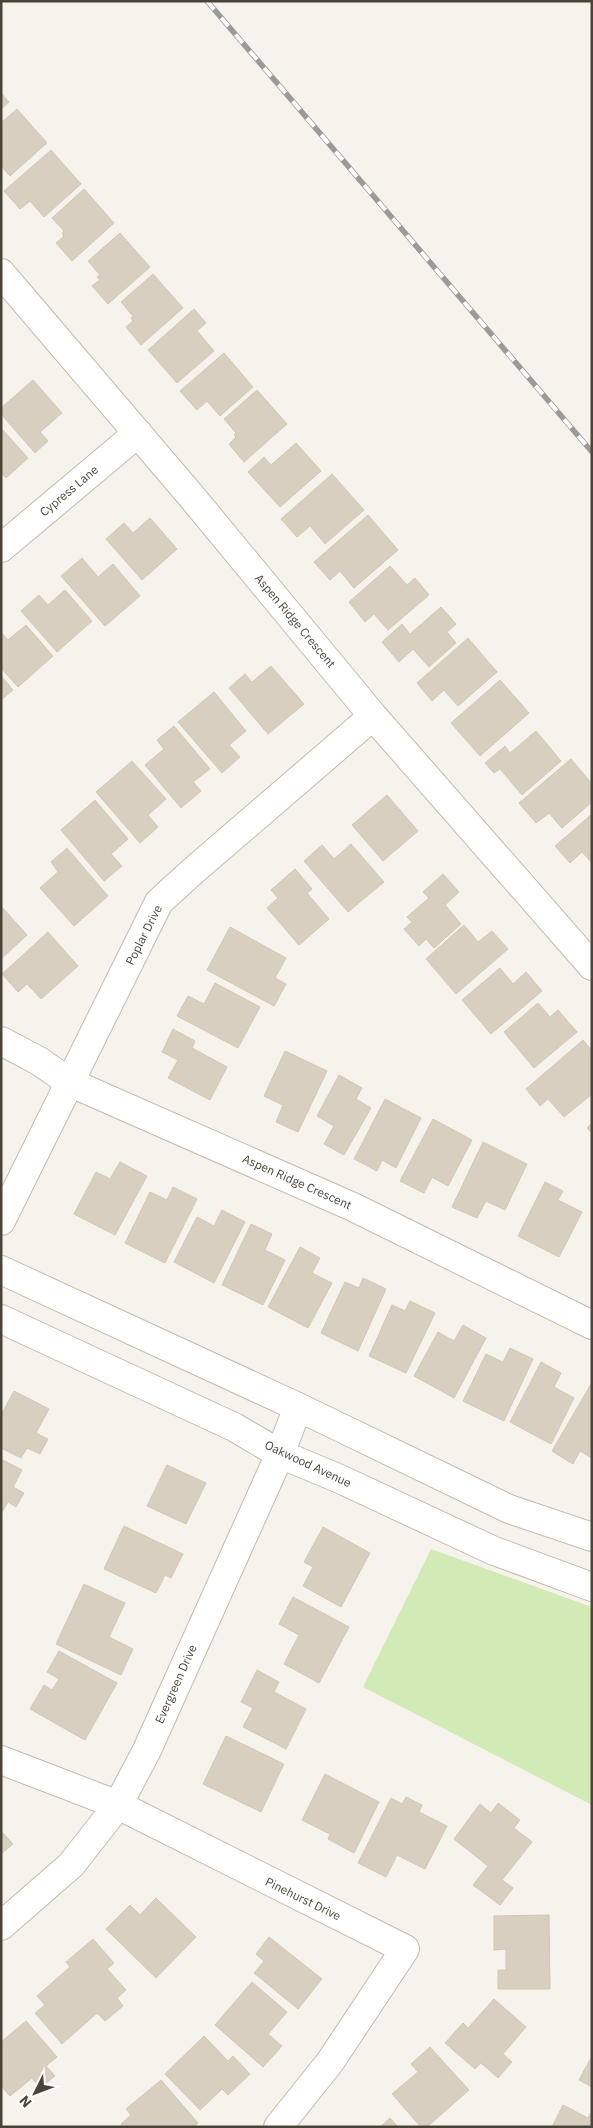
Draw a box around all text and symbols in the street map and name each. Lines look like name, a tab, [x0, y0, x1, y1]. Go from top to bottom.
street label: Cypress Lane	[36, 462, 101, 519]
street label: Aspen Ridge Crescent	[252, 571, 339, 671]
street label: Poplar Drive	[122, 902, 165, 967]
street label: Aspen Ridge Crescent	[240, 1151, 354, 1212]
street label: Oakwood Avenue	[263, 1437, 354, 1490]
street label: Evergreen Drive	[151, 1642, 200, 1726]
street label: Pinehurst Drive	[263, 1874, 344, 1924]
north arrow	[10, 2068, 60, 2118]
text: N	[15, 2092, 35, 2111]

